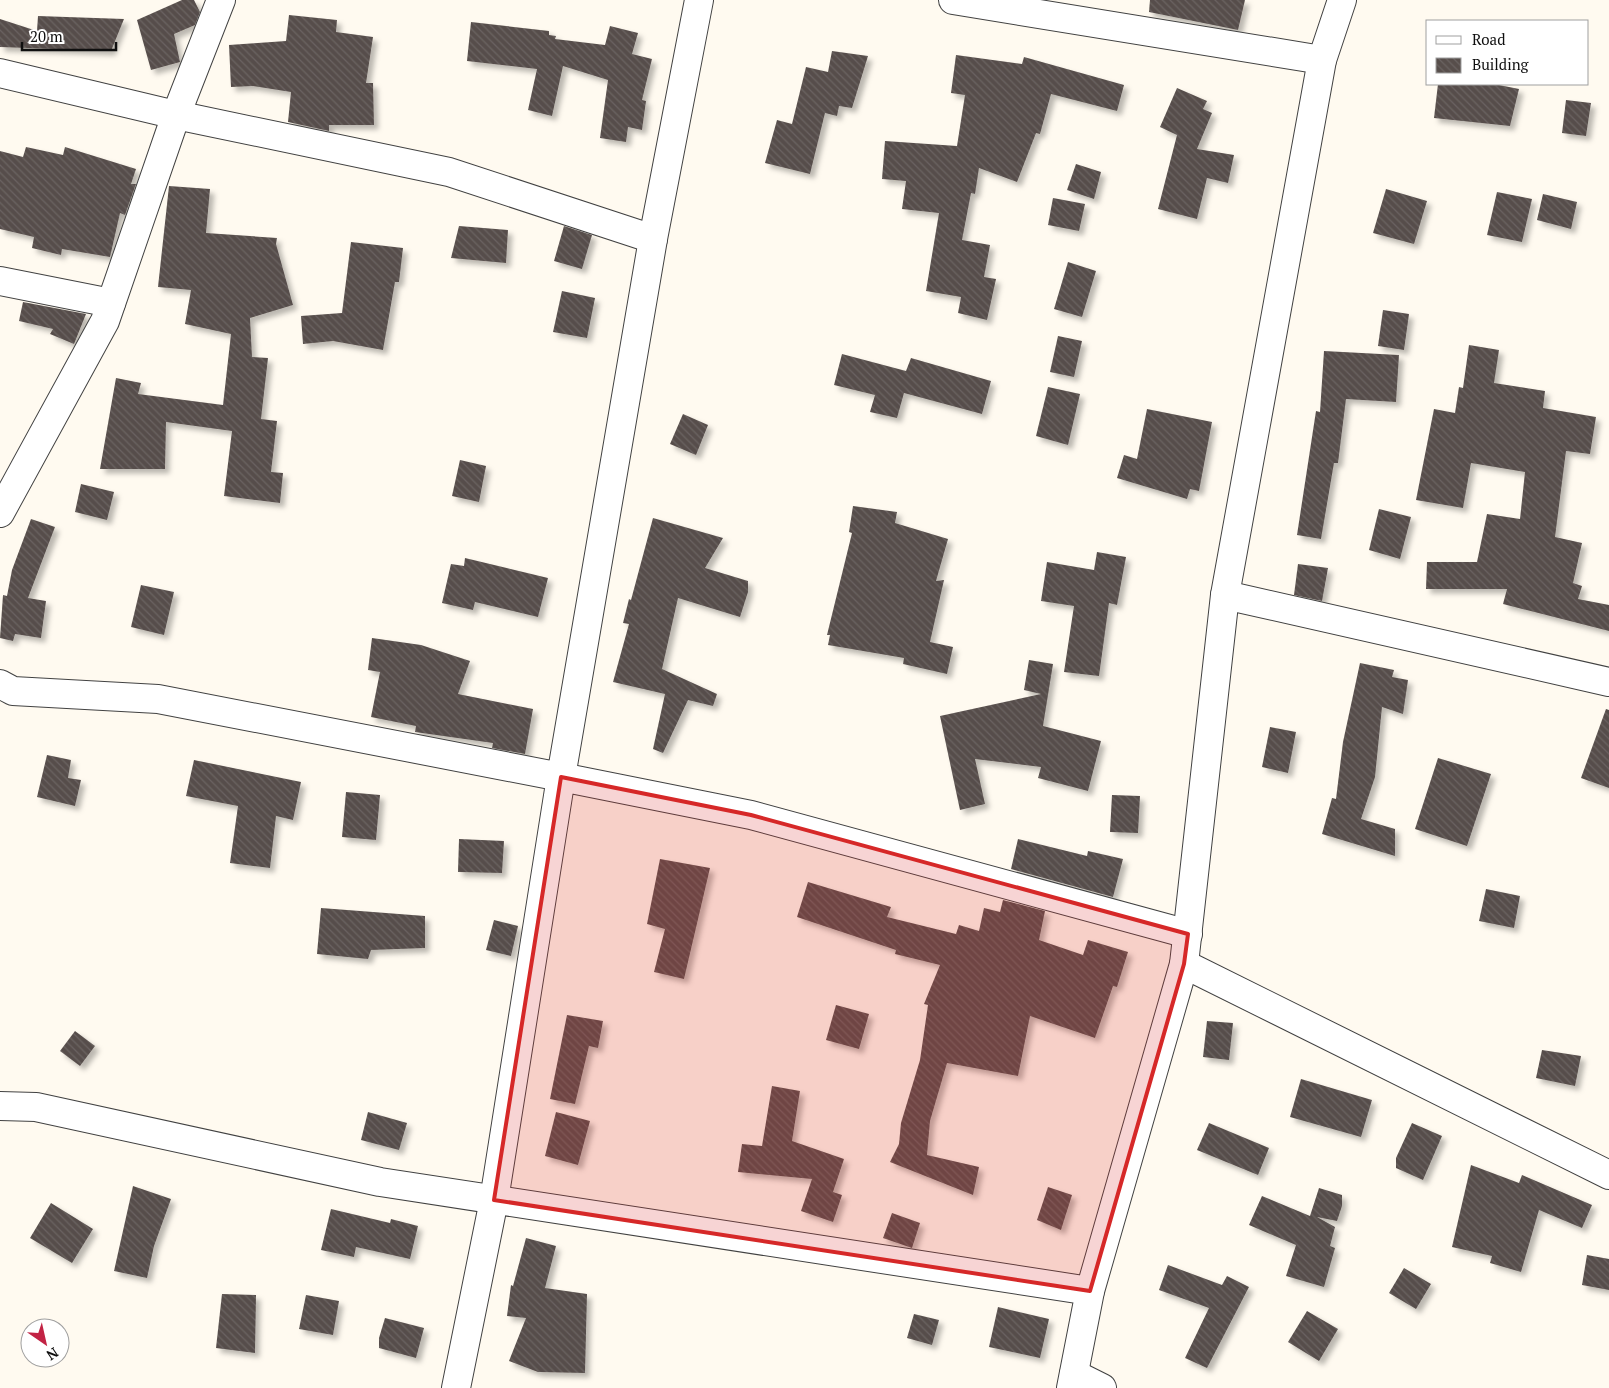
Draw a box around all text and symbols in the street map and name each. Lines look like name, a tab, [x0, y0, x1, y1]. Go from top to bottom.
scale bar	[22, 20, 116, 52]
legend	[1426, 20, 1589, 85]
text: 20 m	[30, 26, 63, 46]
text: Road	[1472, 29, 1505, 49]
text: Building	[1472, 54, 1530, 74]
north arrow	[20, 1318, 70, 1368]
text: N	[43, 1343, 62, 1365]

